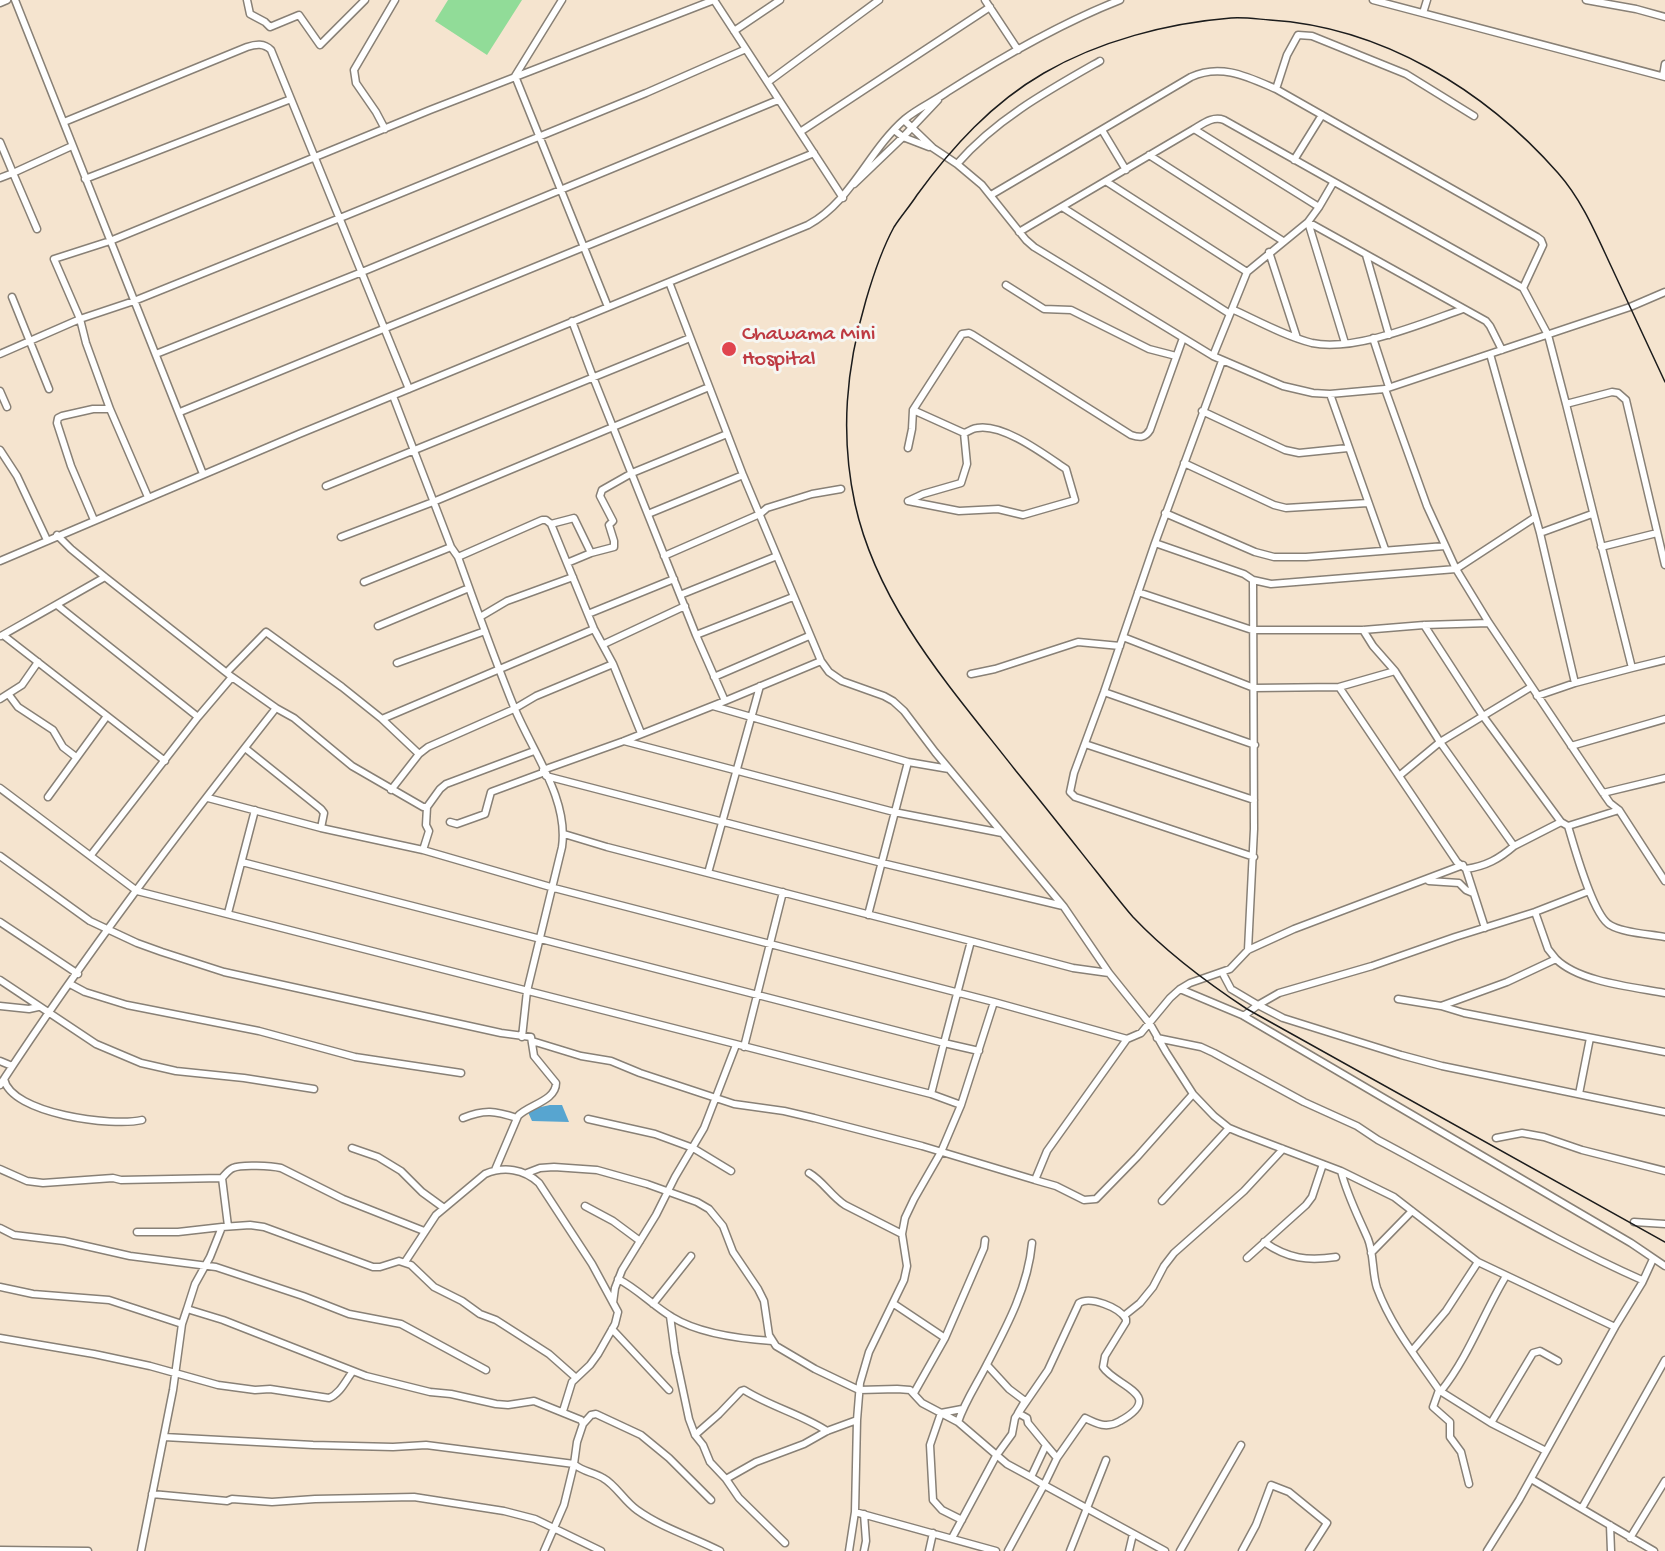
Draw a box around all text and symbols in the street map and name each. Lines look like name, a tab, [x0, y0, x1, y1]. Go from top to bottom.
place label: Chawama Mini Hospital	[742, 323, 876, 374]
marker: Chawama Mini Hospital	[720, 340, 738, 358]

